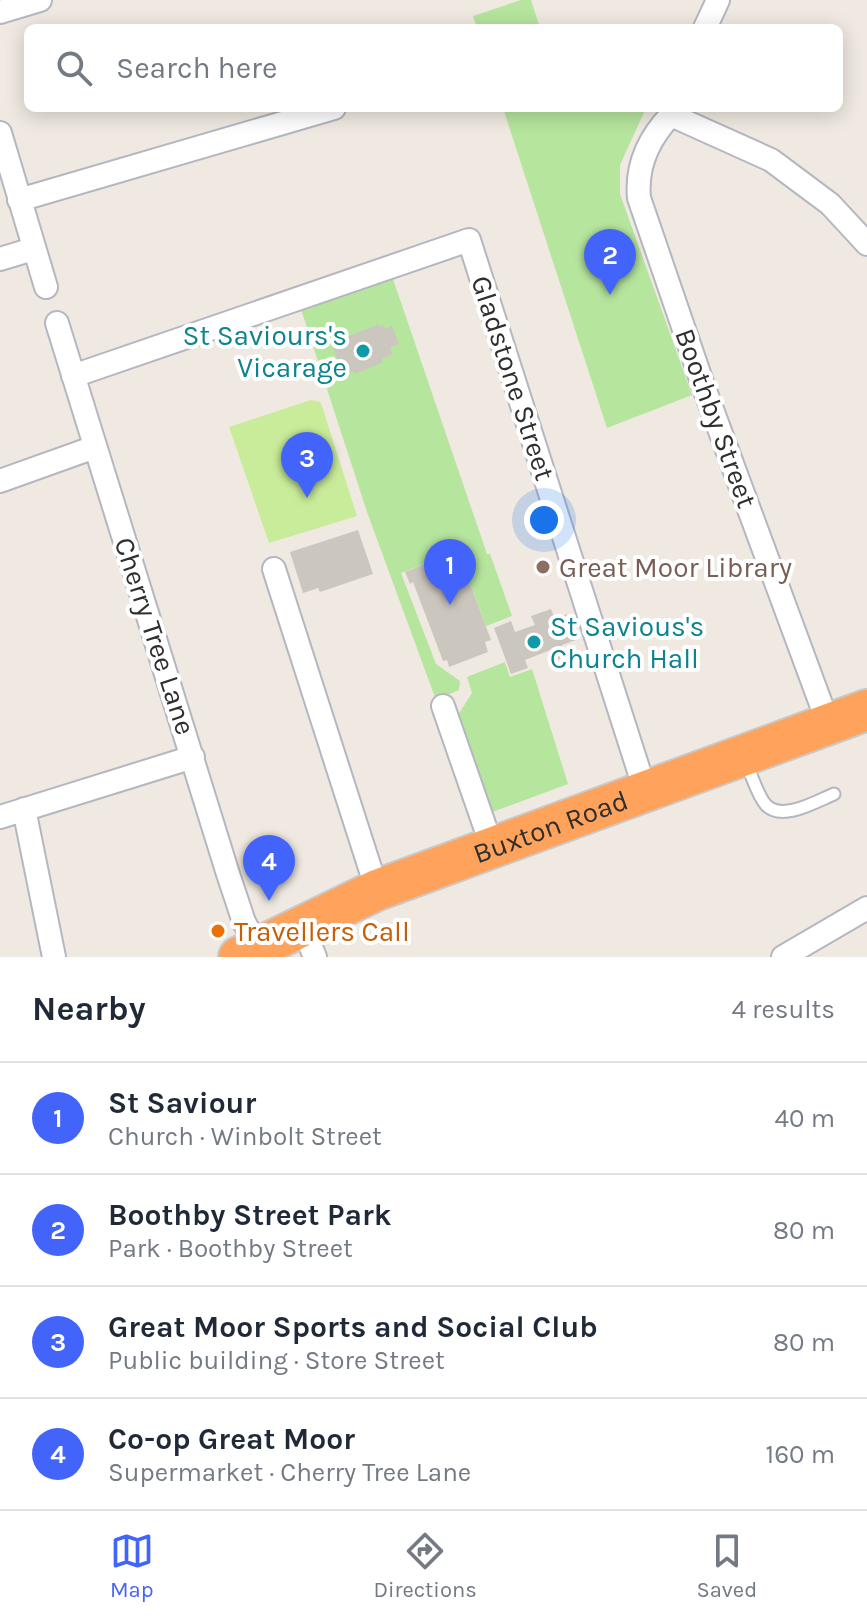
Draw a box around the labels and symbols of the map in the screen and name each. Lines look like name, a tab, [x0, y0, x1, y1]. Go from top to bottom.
pin: 2	[584, 229, 636, 295]
street label: Gladstone Street	[464, 272, 562, 484]
place label: St Saviours's Vicarage	[183, 319, 347, 384]
street label: Boothby Street	[668, 324, 764, 512]
marker: St Saviours's Vicarage	[354, 342, 372, 360]
pin: 3	[281, 432, 333, 498]
your location	[524, 500, 564, 540]
street label: Cherry Tree Lane	[108, 533, 202, 739]
pin: 1	[424, 539, 476, 605]
place label: Great Moor Library	[559, 551, 792, 584]
marker: Great Moor Library	[534, 558, 552, 576]
place label: St Savious's Church Hall	[550, 610, 704, 675]
marker: St Savious's Church Hall	[525, 633, 543, 651]
street label: Buxton Road	[468, 783, 632, 870]
pin: 4	[243, 835, 295, 901]
place label: Travellers Call	[234, 915, 410, 948]
marker: Travellers Call	[209, 922, 227, 940]

